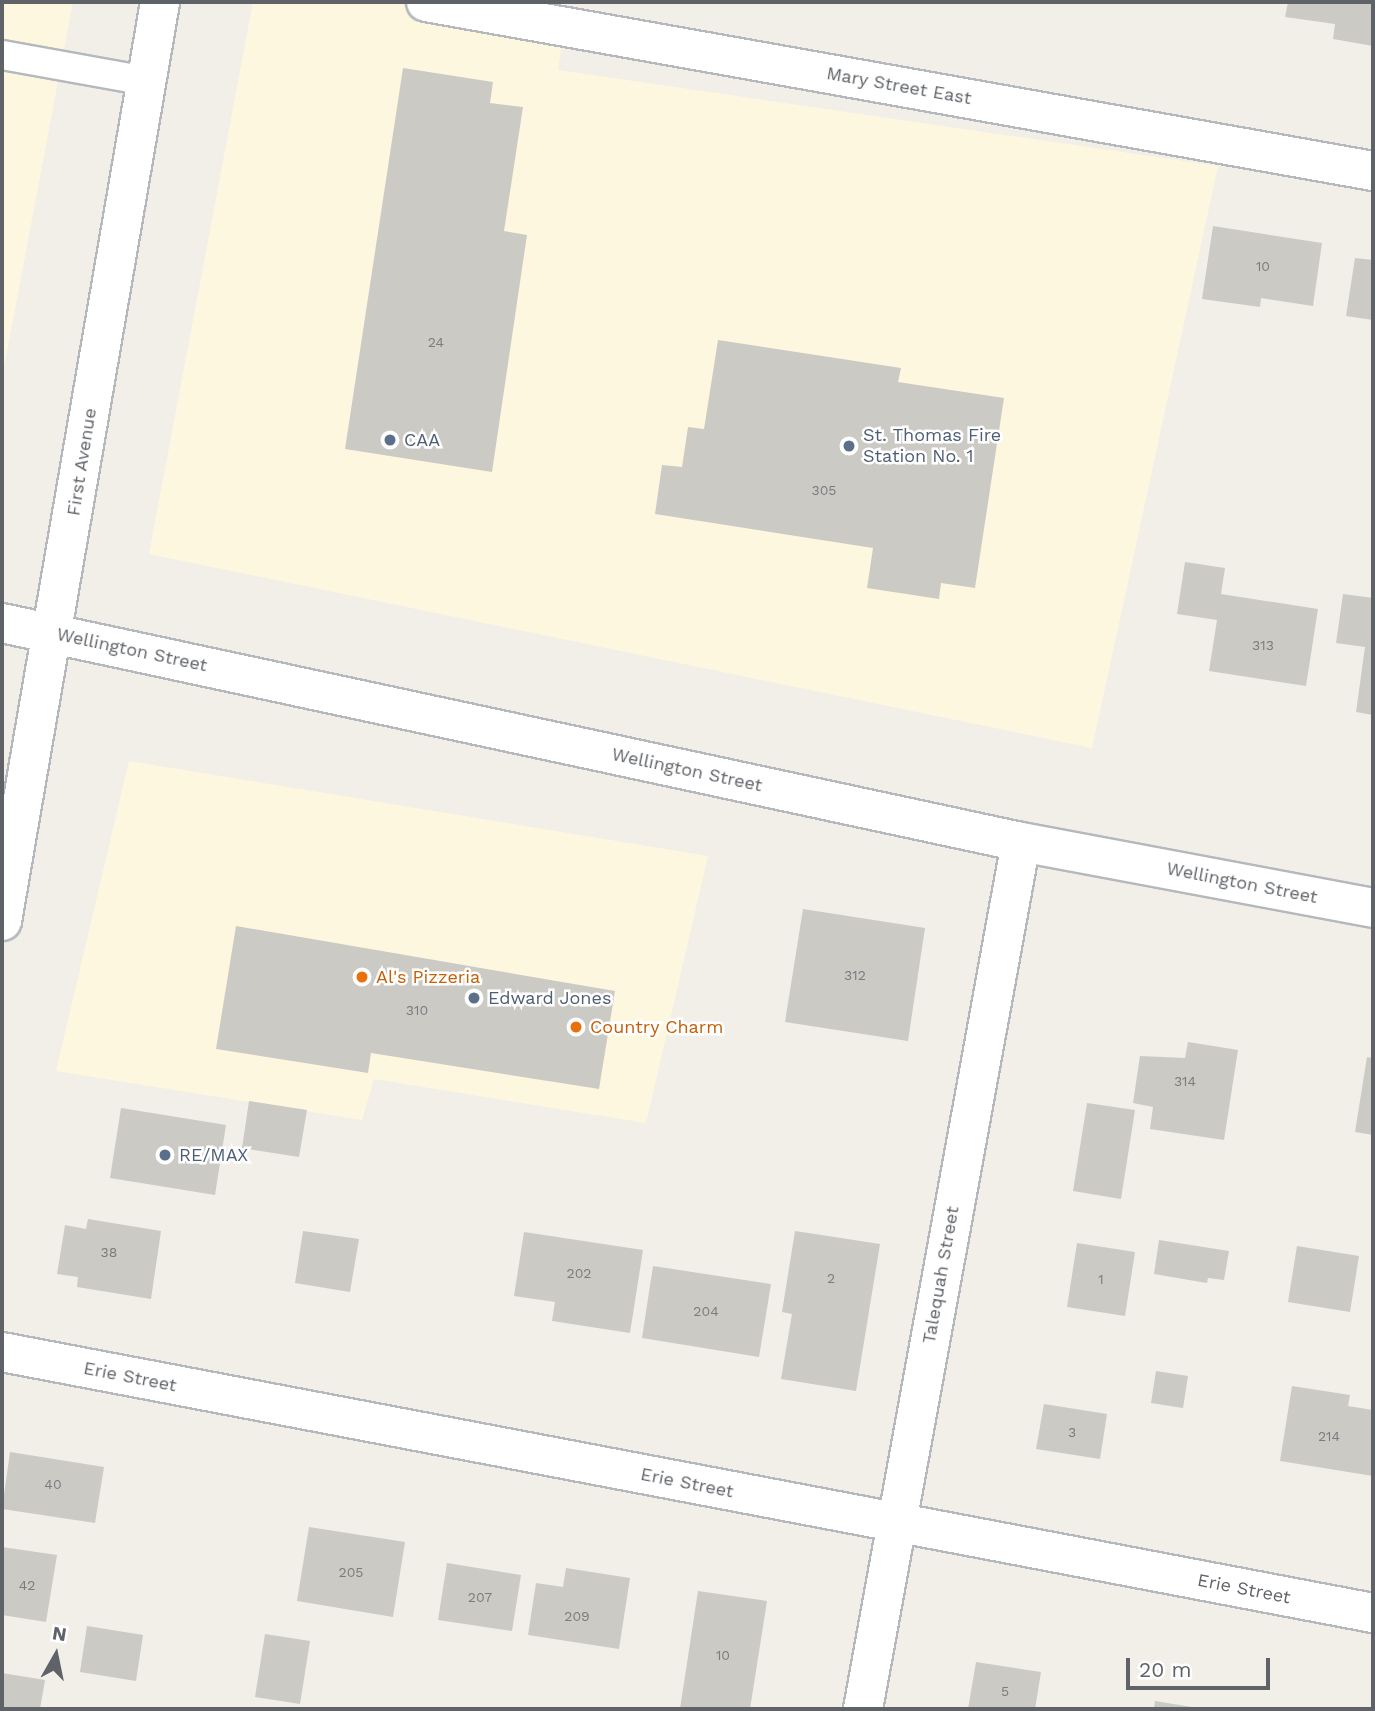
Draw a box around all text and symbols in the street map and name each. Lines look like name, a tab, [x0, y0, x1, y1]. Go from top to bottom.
street label: Mary Street East	[825, 63, 973, 109]
house number: 10	[1256, 258, 1270, 274]
house number: 24	[428, 334, 444, 350]
street label: First Avenue	[63, 406, 101, 518]
place label: St. Thomas Fire Station No. 1	[863, 425, 1002, 467]
place label: CAA	[404, 429, 440, 451]
marker: CAA	[382, 432, 398, 448]
marker: St. Thomas Fire Station No. 1	[841, 438, 857, 454]
house number: 305	[811, 482, 837, 498]
street label: Wellington Street	[55, 623, 209, 677]
house number: 313	[1252, 637, 1274, 653]
street label: Wellington Street	[610, 743, 764, 797]
street label: Wellington Street	[1165, 858, 1319, 908]
place label: Al's Pizzeria	[376, 966, 480, 988]
house number: 312	[844, 967, 866, 983]
marker: Al's Pizzeria	[354, 969, 370, 985]
place label: Edward Jones	[488, 987, 612, 1009]
marker: Edward Jones	[466, 990, 482, 1006]
house number: 310	[406, 1002, 428, 1018]
place label: Country Charm	[590, 1016, 724, 1038]
marker: Country Charm	[568, 1019, 584, 1035]
house number: 314	[1174, 1073, 1196, 1089]
place label: RE/MAX	[179, 1144, 248, 1166]
marker: RE/MAX	[157, 1147, 173, 1163]
street label: Talequah Street	[918, 1205, 964, 1345]
house number: 38	[101, 1244, 117, 1260]
house number: 202	[566, 1265, 592, 1281]
house number: 2	[827, 1270, 835, 1286]
house number: 1	[1098, 1271, 1104, 1287]
house number: 204	[693, 1303, 719, 1319]
street label: Erie Street	[82, 1357, 178, 1397]
house number: 3	[1068, 1424, 1076, 1440]
house number: 214	[1318, 1428, 1340, 1444]
street label: Erie Street	[639, 1463, 735, 1503]
house number: 40	[44, 1476, 62, 1492]
house number: 205	[338, 1564, 364, 1580]
street label: Erie Street	[1196, 1569, 1292, 1609]
house number: 42	[19, 1577, 35, 1593]
house number: 207	[468, 1589, 492, 1605]
house number: 209	[564, 1608, 590, 1624]
north arrow	[21, 1620, 91, 1690]
text: N	[51, 1621, 68, 1646]
scale bar	[1130, 1644, 1274, 1688]
house number: 10	[716, 1647, 730, 1663]
text: 20 m	[1139, 1657, 1191, 1682]
house number: 5	[1001, 1683, 1009, 1699]

